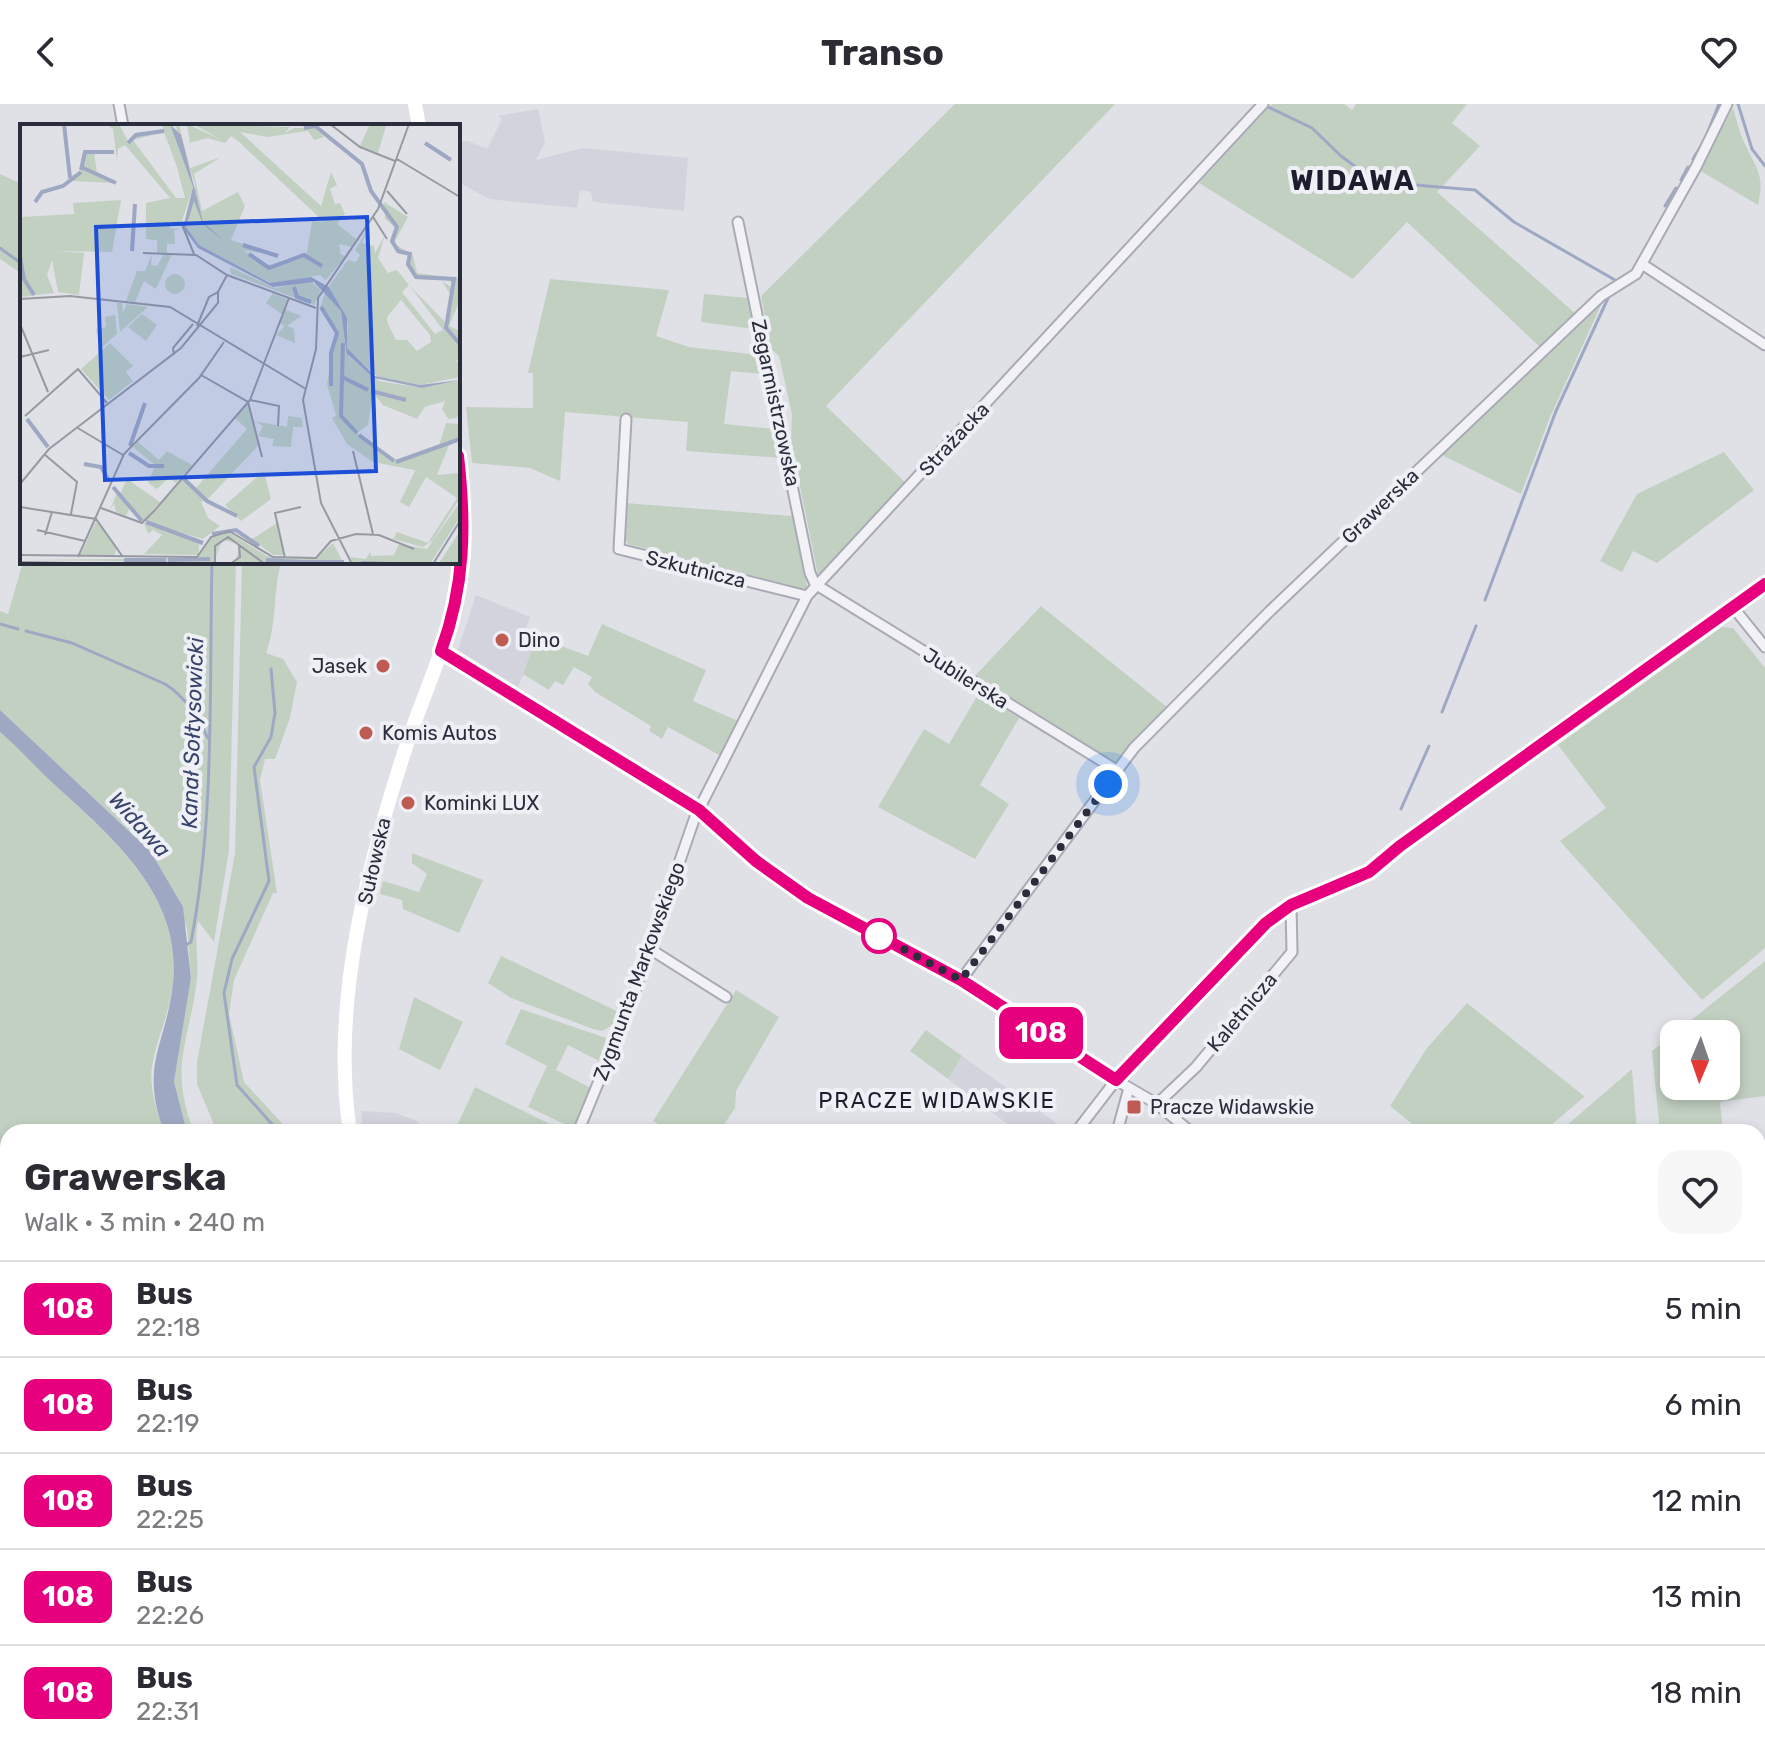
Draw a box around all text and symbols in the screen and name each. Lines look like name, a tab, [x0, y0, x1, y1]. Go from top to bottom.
icon: back	[24, 30, 68, 74]
icon: heart	[1697, 30, 1741, 74]
text: Transo	[821, 31, 944, 74]
inset map	[20, 124, 460, 564]
district label: WIDAWA	[1290, 164, 1416, 197]
street label: Zegarmistrzowska	[747, 317, 805, 489]
street label: Strażacka	[914, 397, 994, 481]
street label: Grawerska	[1336, 463, 1424, 549]
street label: Szkutnicza	[644, 545, 748, 593]
place label: Dino	[518, 628, 560, 652]
marker: Dino	[493, 631, 511, 649]
water label: Kanał Sołtysowicki	[176, 636, 209, 829]
street label: Jubilerska	[919, 642, 1013, 714]
place label: Jasek	[312, 654, 368, 678]
marker: Jasek	[374, 657, 392, 675]
place label: Komis Autos	[382, 721, 497, 745]
marker: Komis Autos	[357, 724, 375, 742]
your location	[1088, 764, 1128, 804]
water label: Widawa	[103, 786, 176, 863]
place label: Kominki LUX	[424, 791, 540, 815]
marker: Kominki LUX	[399, 794, 417, 812]
street label: Sułowska	[352, 815, 396, 907]
street label: Zygmunta Markowskiego	[588, 858, 690, 1084]
unlabelled marker	[862, 919, 896, 953]
street label: Kaletnicza	[1202, 968, 1282, 1056]
line badge: 108	[995, 1007, 1087, 1059]
text: 108	[1015, 1016, 1067, 1049]
north arrow	[1660, 1020, 1740, 1100]
map controls	[1660, 1020, 1740, 1100]
district label: PRACZE WIDAWSKIE	[818, 1087, 1056, 1114]
place label: Pracze Widawskie	[1150, 1095, 1314, 1119]
marker: Pracze Widawskie	[1125, 1098, 1143, 1116]
button: heart	[1658, 1150, 1742, 1234]
text: Grawerska	[24, 1154, 227, 1200]
text: Walk · 3 min · 240 m	[24, 1207, 265, 1238]
text: Bus	[136, 1276, 193, 1312]
text: 5 min	[1665, 1291, 1742, 1327]
text: 108	[42, 1292, 94, 1325]
text: 22:18	[136, 1312, 201, 1343]
text: Bus	[136, 1372, 193, 1408]
text: 6 min	[1664, 1387, 1742, 1423]
text: 108	[42, 1388, 94, 1421]
text: 22:19	[136, 1408, 200, 1439]
text: Bus	[136, 1468, 193, 1504]
text: 12 min	[1652, 1483, 1742, 1519]
text: 108	[42, 1484, 94, 1517]
text: 22:25	[136, 1504, 204, 1535]
text: Bus	[136, 1564, 193, 1600]
text: 13 min	[1652, 1579, 1742, 1615]
text: 108	[42, 1580, 94, 1613]
text: 22:26	[136, 1600, 204, 1631]
text: Bus	[136, 1660, 193, 1696]
text: 18 min	[1651, 1675, 1742, 1711]
text: 108	[42, 1676, 94, 1709]
text: 22:31	[136, 1696, 199, 1727]

